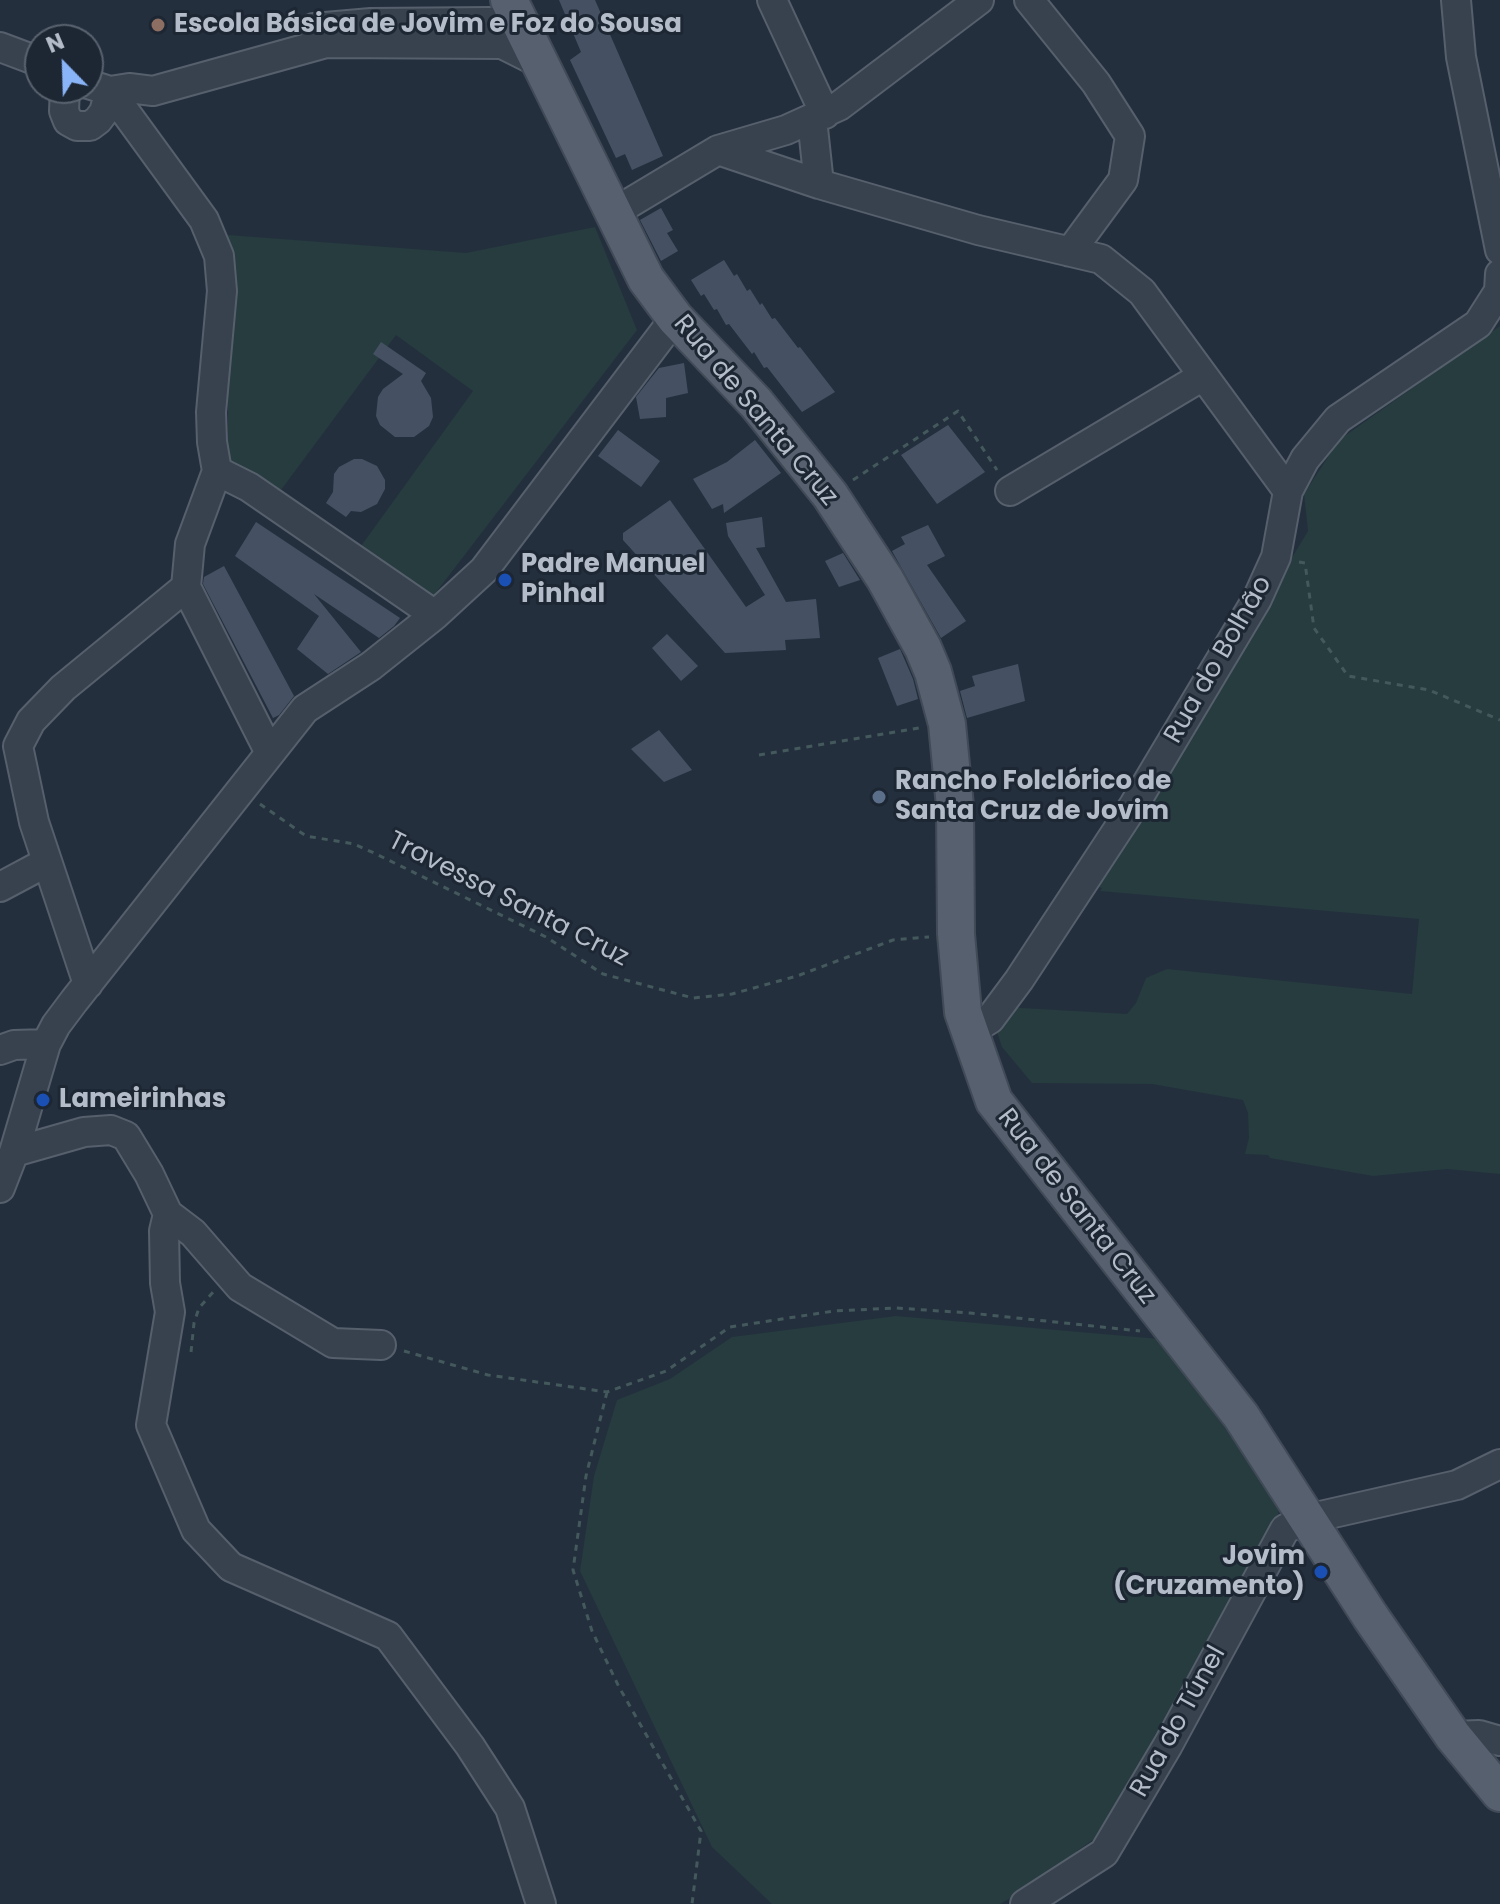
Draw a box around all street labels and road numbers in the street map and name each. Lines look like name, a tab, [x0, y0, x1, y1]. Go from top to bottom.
street label: Rua de Santa Cruz	[666, 309, 844, 513]
street label: Rua do Bolhão	[1159, 571, 1279, 749]
street label: Travessa Santa Cruz	[383, 826, 633, 974]
street label: Rua de Santa Cruz	[990, 1103, 1162, 1311]
street label: Rua do Túnel	[1125, 1641, 1233, 1803]

